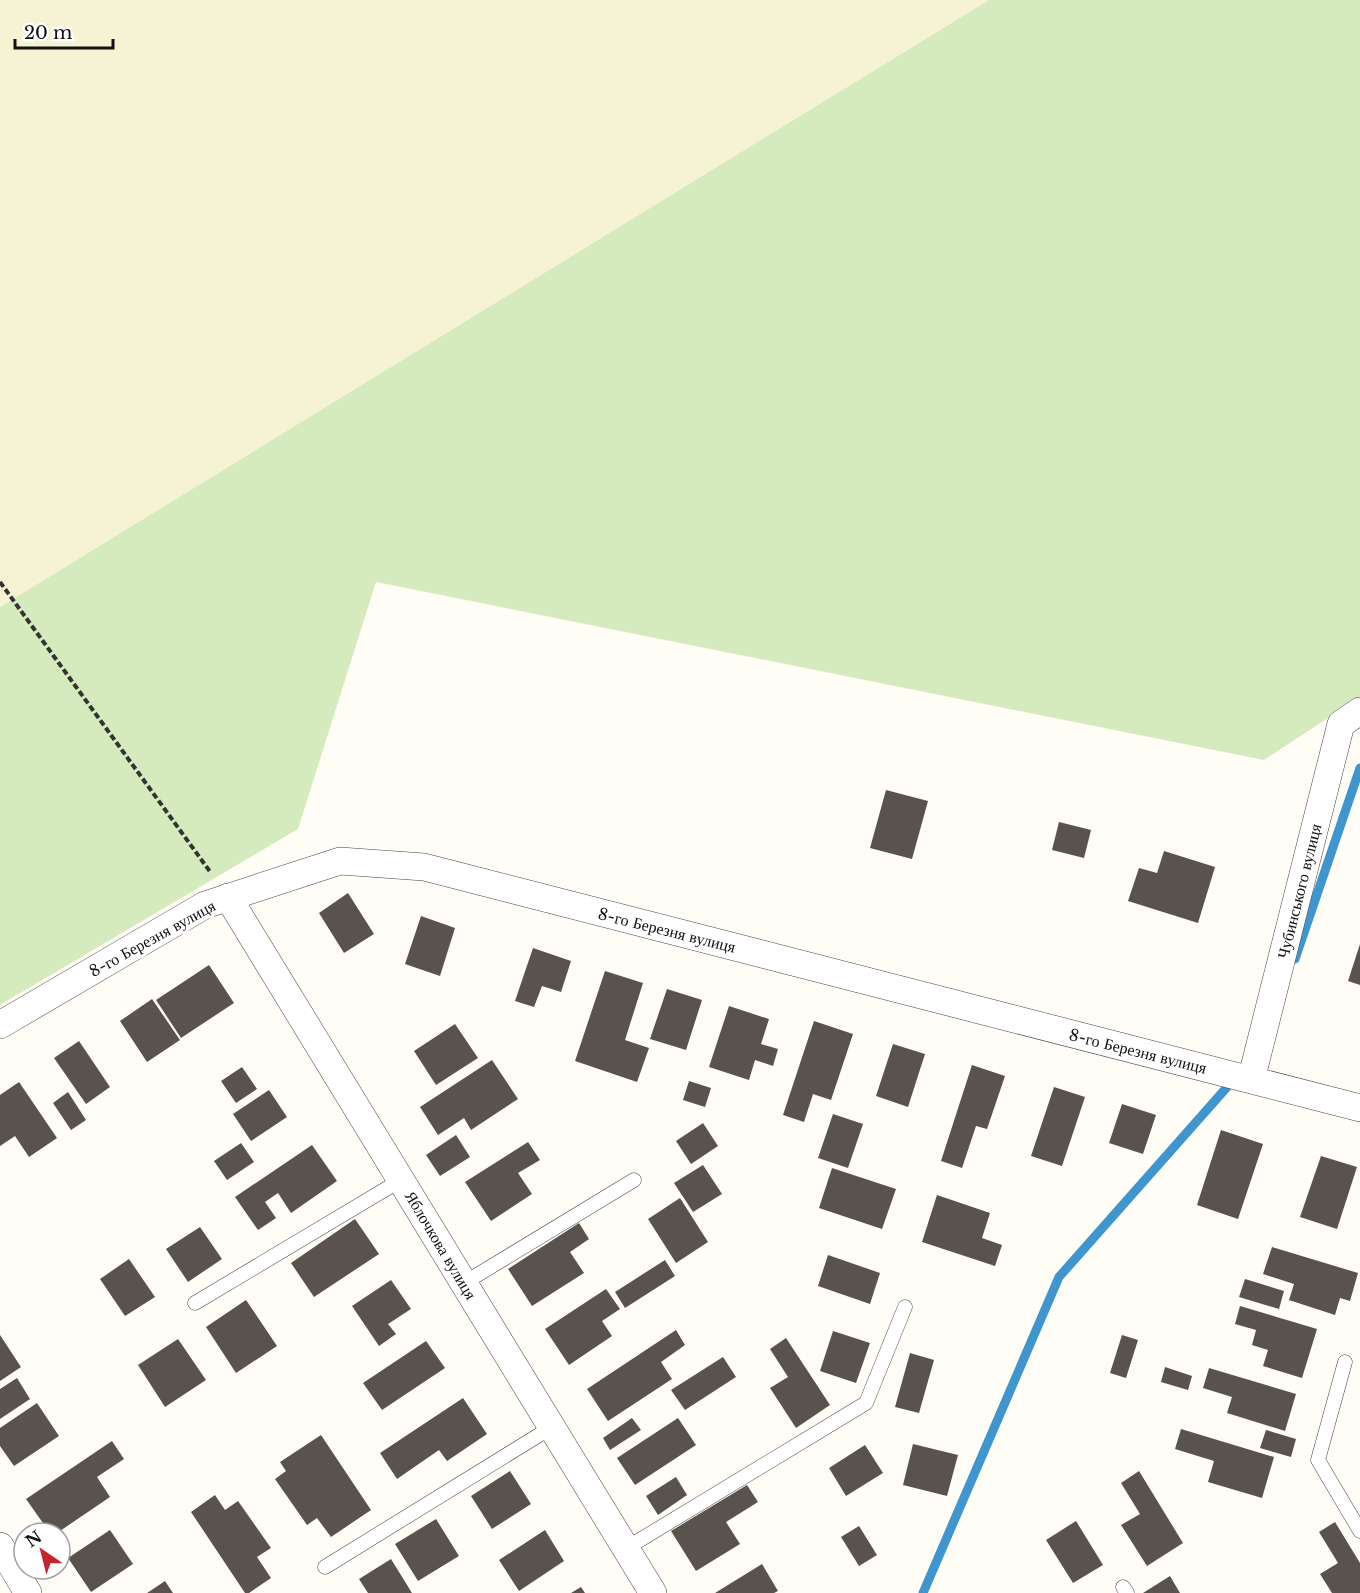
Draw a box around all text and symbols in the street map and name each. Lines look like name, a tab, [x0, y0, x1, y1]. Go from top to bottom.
scale bar	[15, 12, 112, 50]
text: 20 m	[24, 22, 72, 44]
street label: Чубинського вулиця	[1273, 821, 1326, 961]
street label: 8-го Березня вулиця	[85, 895, 219, 981]
street label: 8-го Березня вулиця	[596, 903, 738, 957]
street label: 8-го Березня вулиця	[1067, 1024, 1209, 1078]
street label: Яблочкова вулиця	[401, 1187, 482, 1303]
north arrow	[12, 1521, 72, 1581]
text: N	[21, 1526, 45, 1551]

